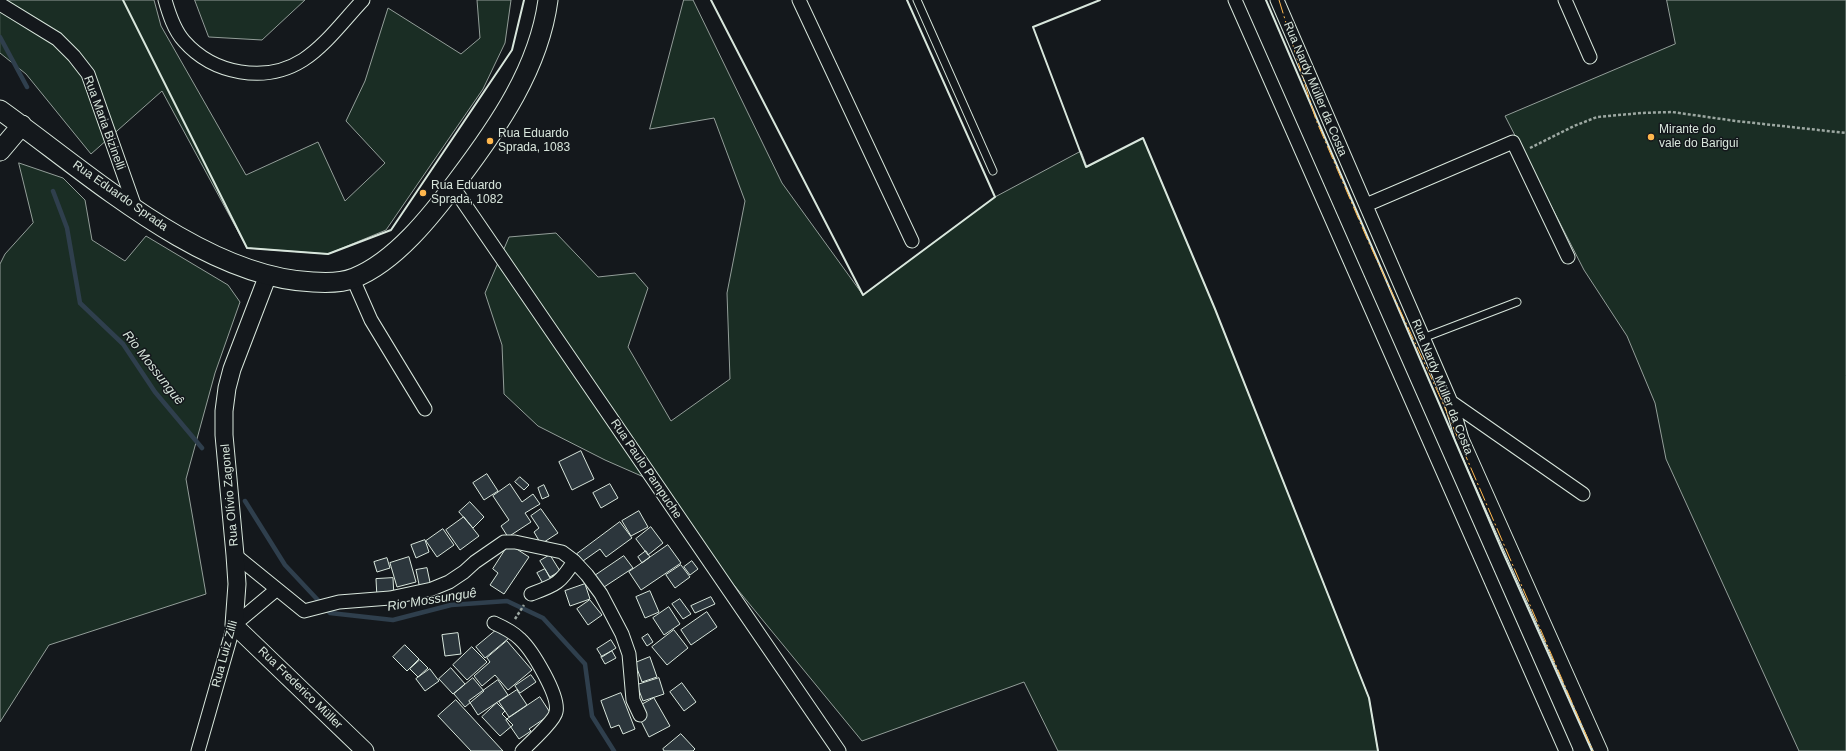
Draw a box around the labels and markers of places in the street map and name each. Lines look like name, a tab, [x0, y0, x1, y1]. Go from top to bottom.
place label: Mirante do vale do Barigui	[1659, 123, 1738, 151]
place label: Rua Eduardo Sprada, 1083	[498, 127, 570, 155]
marker: Mirante do vale do Barigui	[1646, 132, 1656, 142]
marker: Rua Eduardo Sprada, 1083	[485, 136, 495, 146]
place label: Rua Eduardo Sprada, 1082	[431, 179, 503, 207]
marker: Rua Eduardo Sprada, 1082	[418, 188, 428, 198]

